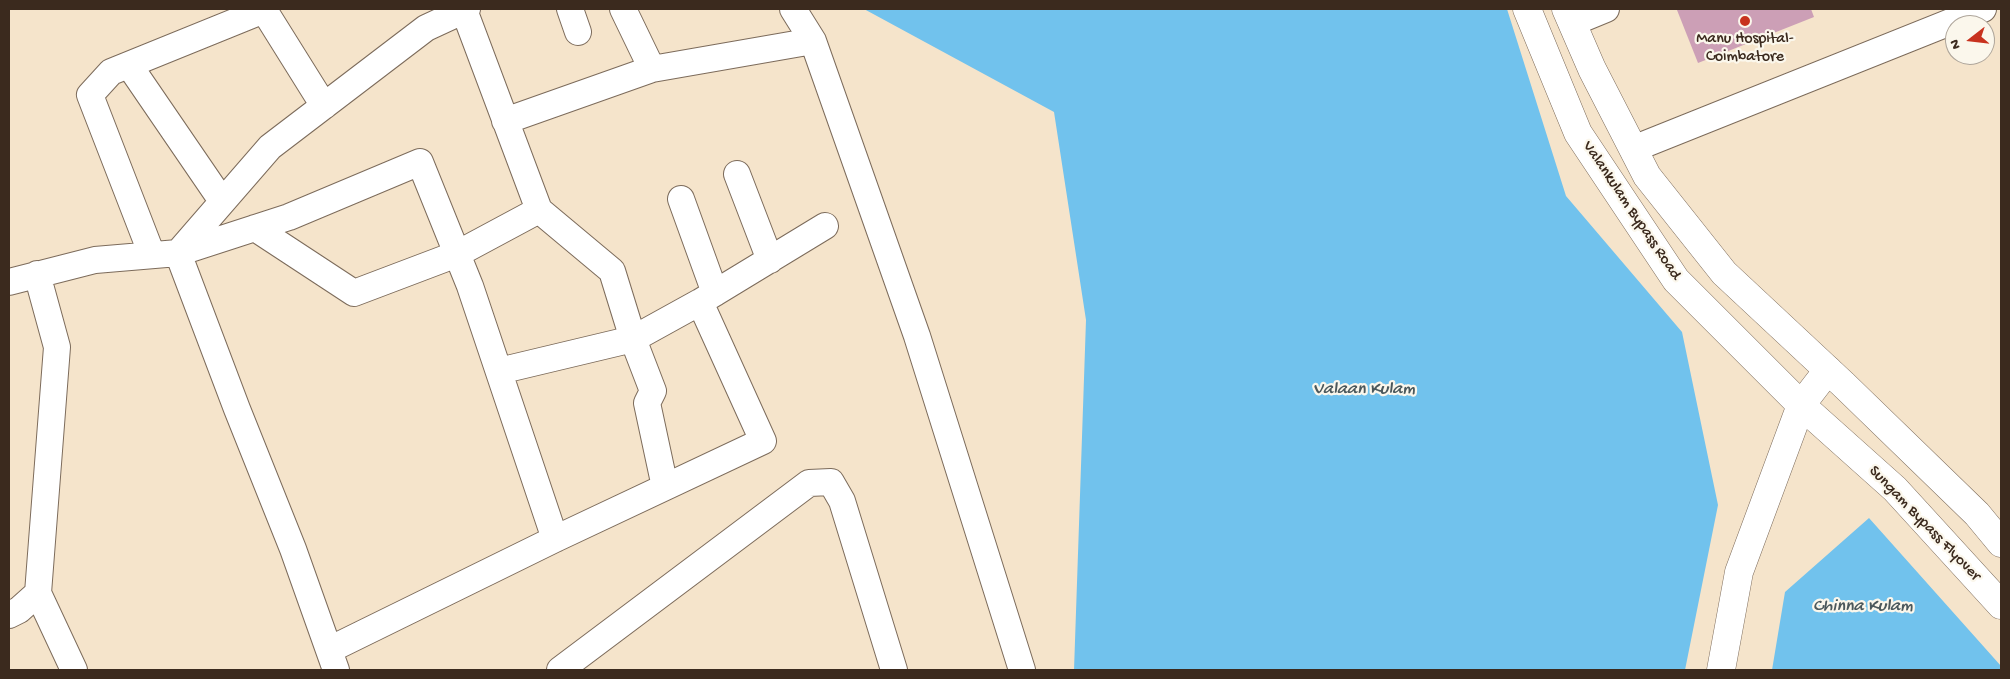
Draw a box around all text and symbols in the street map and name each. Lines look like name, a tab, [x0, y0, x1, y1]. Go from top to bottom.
marker: Manu Hospital- Coimbatore	[1738, 14, 1752, 28]
north arrow	[1945, 15, 1995, 65]
place label: Manu Hospital- Coimbatore	[1696, 30, 1794, 68]
text: N	[1947, 37, 1965, 51]
street label: Valankulam Bypass Road	[1577, 138, 1685, 284]
water label: Valaan Kulam	[1313, 379, 1415, 401]
street label: Sungam Bypass Flyover	[1864, 462, 1984, 586]
water label: Chinna Kulam	[1813, 596, 1913, 618]

